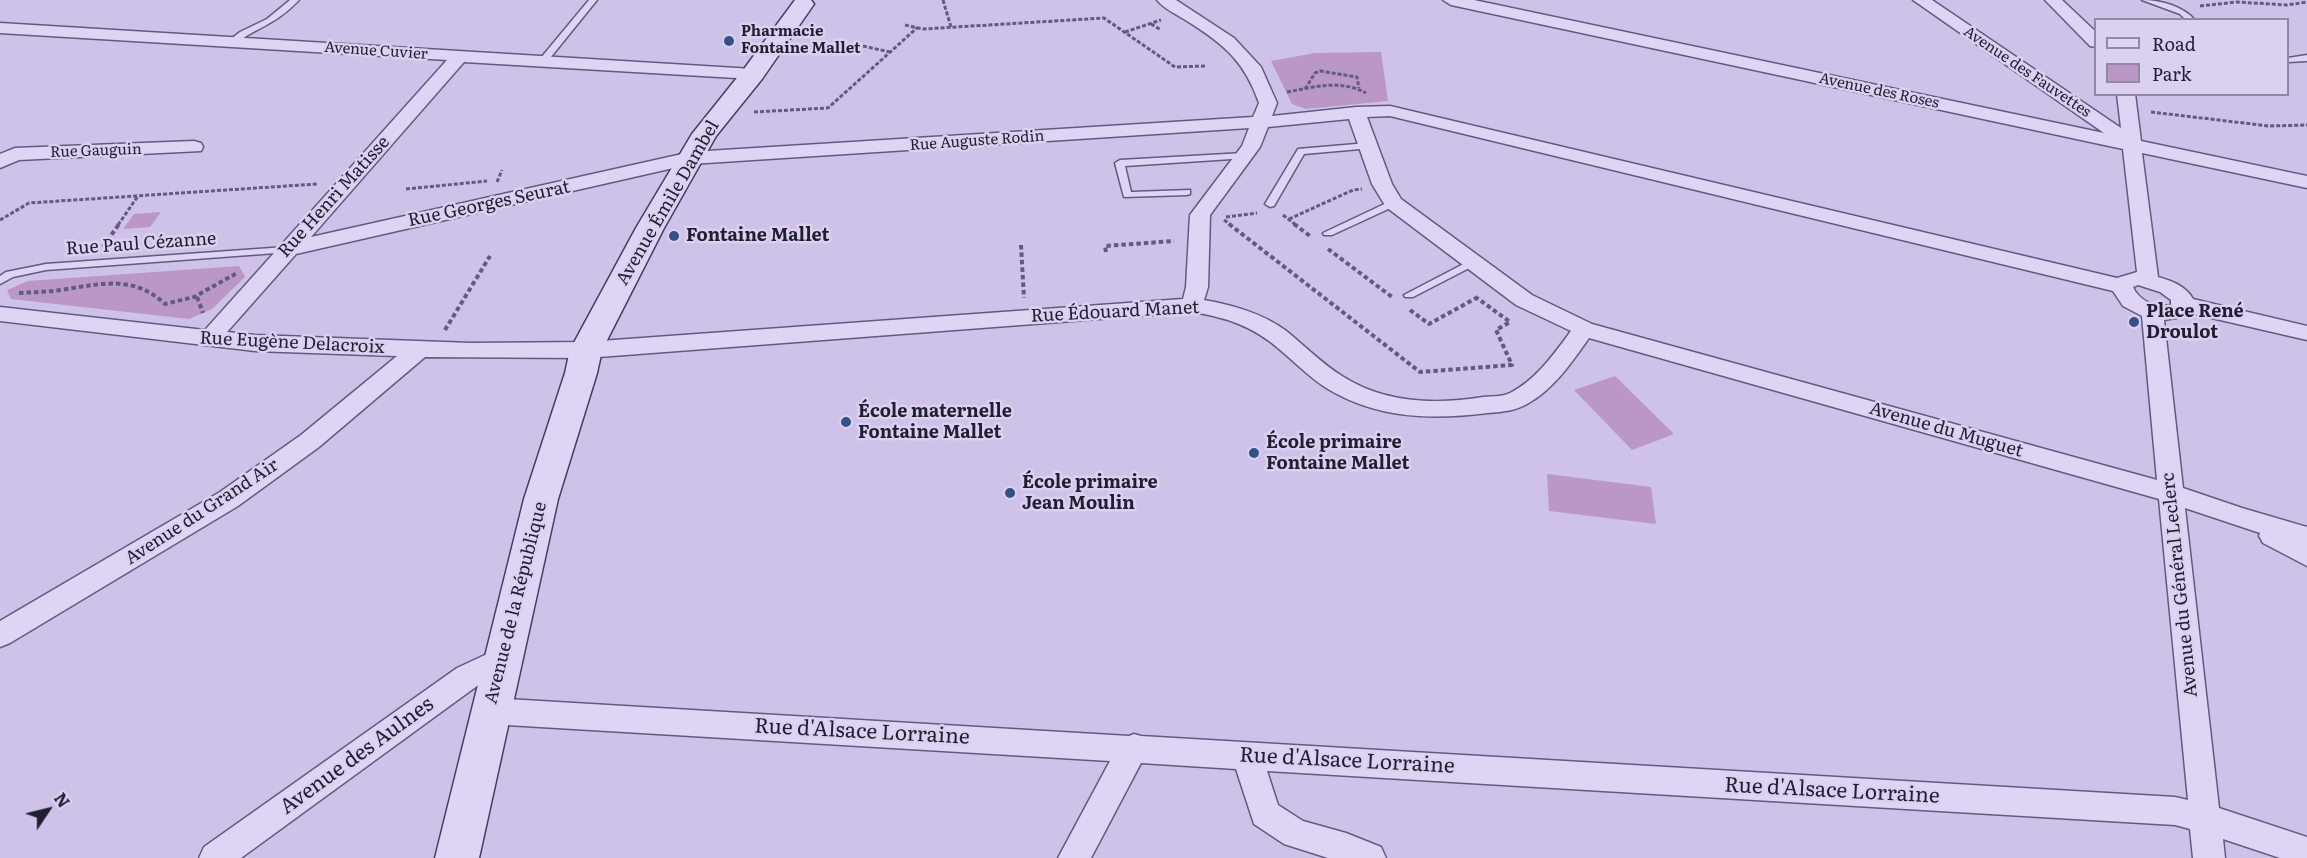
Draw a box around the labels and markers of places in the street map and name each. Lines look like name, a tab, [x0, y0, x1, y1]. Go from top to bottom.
place label: Pharmacie Fontaine Mallet	[741, 23, 861, 58]
marker: Pharmacie Fontaine Mallet	[722, 34, 736, 48]
place label: Fontaine Mallet	[686, 225, 829, 247]
marker: Fontaine Mallet	[667, 229, 681, 243]
place label: Place René Droulot	[2146, 301, 2244, 344]
marker: Place René Droulot	[2127, 315, 2141, 329]
place label: École maternelle Fontaine Mallet	[858, 401, 1012, 444]
marker: École maternelle Fontaine Mallet	[839, 415, 853, 429]
place label: École primaire Fontaine Mallet	[1266, 432, 1409, 474]
marker: École primaire Fontaine Mallet	[1247, 446, 1261, 460]
place label: École primaire Jean Moulin	[1022, 472, 1158, 514]
marker: École primaire Jean Moulin	[1003, 486, 1017, 500]

